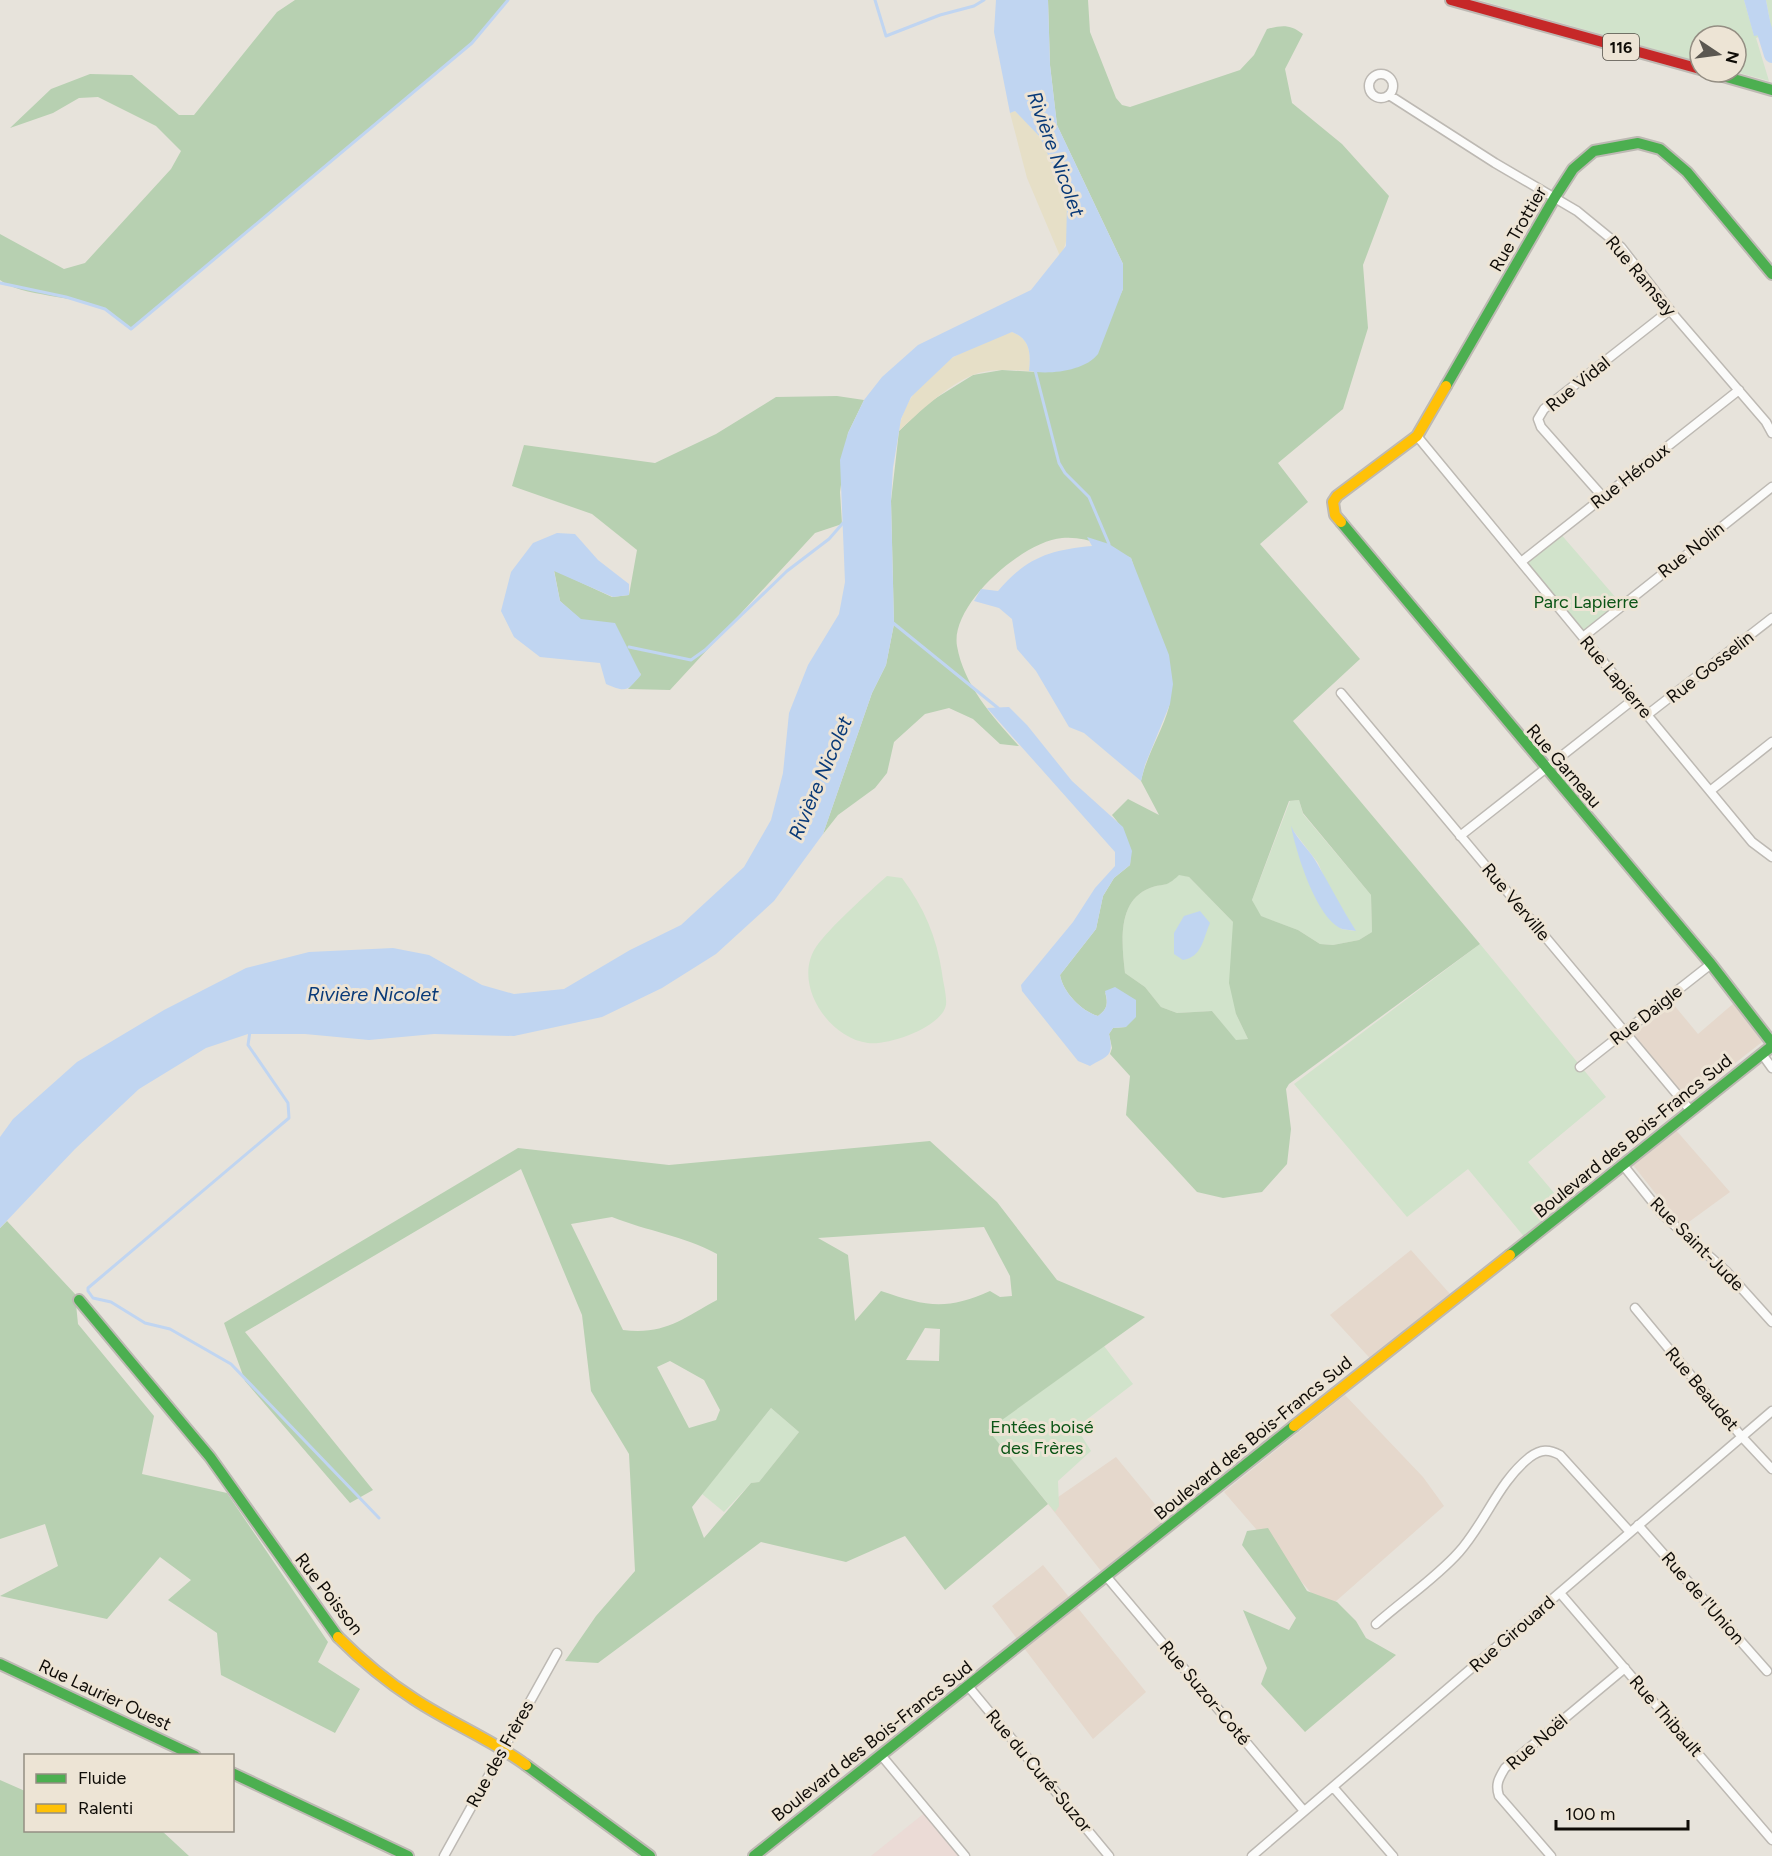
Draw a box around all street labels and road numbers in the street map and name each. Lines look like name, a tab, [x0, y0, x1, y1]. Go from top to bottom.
road number: 116	[1603, 34, 1639, 60]
street label: Rue Trottier	[1485, 182, 1551, 276]
street label: Rue Ramsay	[1601, 231, 1681, 321]
street label: Rue Vidal	[1542, 352, 1614, 416]
street label: Rue Héroux	[1586, 438, 1674, 514]
street label: Rue Nolin	[1653, 517, 1729, 583]
street label: Rue Gosselin	[1662, 626, 1758, 708]
street label: Rue Lapierre	[1575, 631, 1657, 723]
street label: Rue Garneau	[1522, 720, 1606, 812]
street label: Rue Verville	[1477, 859, 1555, 945]
street label: Rue Daigle	[1605, 980, 1687, 1050]
street label: Boulevard des Bois-Francs Sud	[1530, 1049, 1736, 1223]
street label: Rue Saint-Jude	[1645, 1192, 1749, 1296]
street label: Rue Beaudet	[1661, 1343, 1744, 1436]
street label: Boulevard des Bois-Francs Sud	[1150, 1351, 1356, 1525]
street label: Rue de l'Union	[1657, 1547, 1749, 1649]
street label: Rue Poisson	[290, 1549, 368, 1639]
street label: Rue Girouard	[1465, 1591, 1559, 1677]
street label: Rue Suzor-Coté	[1155, 1636, 1255, 1750]
street label: Rue Laurier Ouest	[35, 1655, 175, 1735]
street label: Boulevard des Bois-Francs Sud	[767, 1656, 977, 1826]
street label: Rue Thibault	[1625, 1671, 1707, 1761]
street label: Rue des Frères	[462, 1697, 538, 1811]
street label: Rue du Curé-Suzor	[981, 1705, 1097, 1837]
street label: Rue Noël	[1502, 1710, 1572, 1774]

